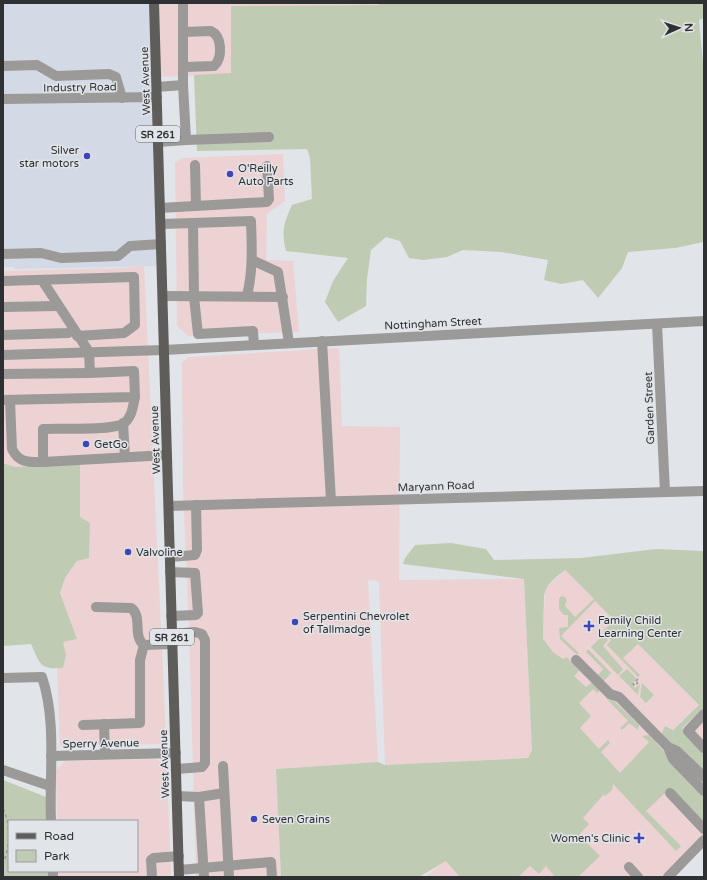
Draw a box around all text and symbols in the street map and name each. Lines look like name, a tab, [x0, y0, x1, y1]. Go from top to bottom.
north arrow	[659, 8, 699, 48]
text: N	[682, 23, 695, 32]
street label: West Avenue	[138, 47, 153, 115]
street label: Industry Road	[43, 80, 117, 95]
road number: SR 261	[136, 126, 180, 142]
place label: Silver star motors	[19, 144, 80, 170]
marker: Silver star motors	[82, 151, 92, 161]
place label: O'Reilly Auto Parts	[238, 162, 293, 188]
marker: O'Reilly Auto Parts	[225, 169, 235, 179]
street label: Nottingham Street	[384, 314, 482, 333]
street label: Garden Street	[642, 371, 657, 445]
street label: West Avenue	[148, 406, 163, 474]
place label: GetGo	[94, 438, 128, 451]
marker: GetGo	[81, 439, 91, 449]
street label: Maryann Road	[397, 479, 475, 494]
place label: Valvoline	[136, 546, 183, 559]
marker: Valvoline	[123, 547, 133, 557]
place label: Serpentini Chevrolet of Tallmadge	[303, 610, 409, 636]
place label: Family Child Learning Center	[598, 614, 683, 640]
marker: Serpentini Chevrolet of Tallmadge	[290, 617, 300, 627]
marker: Family Child Learning Center	[583, 620, 595, 632]
road number: SR 261	[150, 629, 194, 645]
street label: West Avenue	[157, 730, 172, 798]
street label: Sperry Avenue	[63, 736, 139, 751]
place label: Seven Grains	[262, 813, 330, 826]
marker: Seven Grains	[249, 814, 259, 824]
legend	[8, 820, 138, 872]
text: Road	[44, 829, 74, 843]
place label: Women's Clinic	[551, 832, 630, 845]
marker: Women's Clinic	[633, 832, 645, 844]
text: Park	[44, 849, 70, 863]

